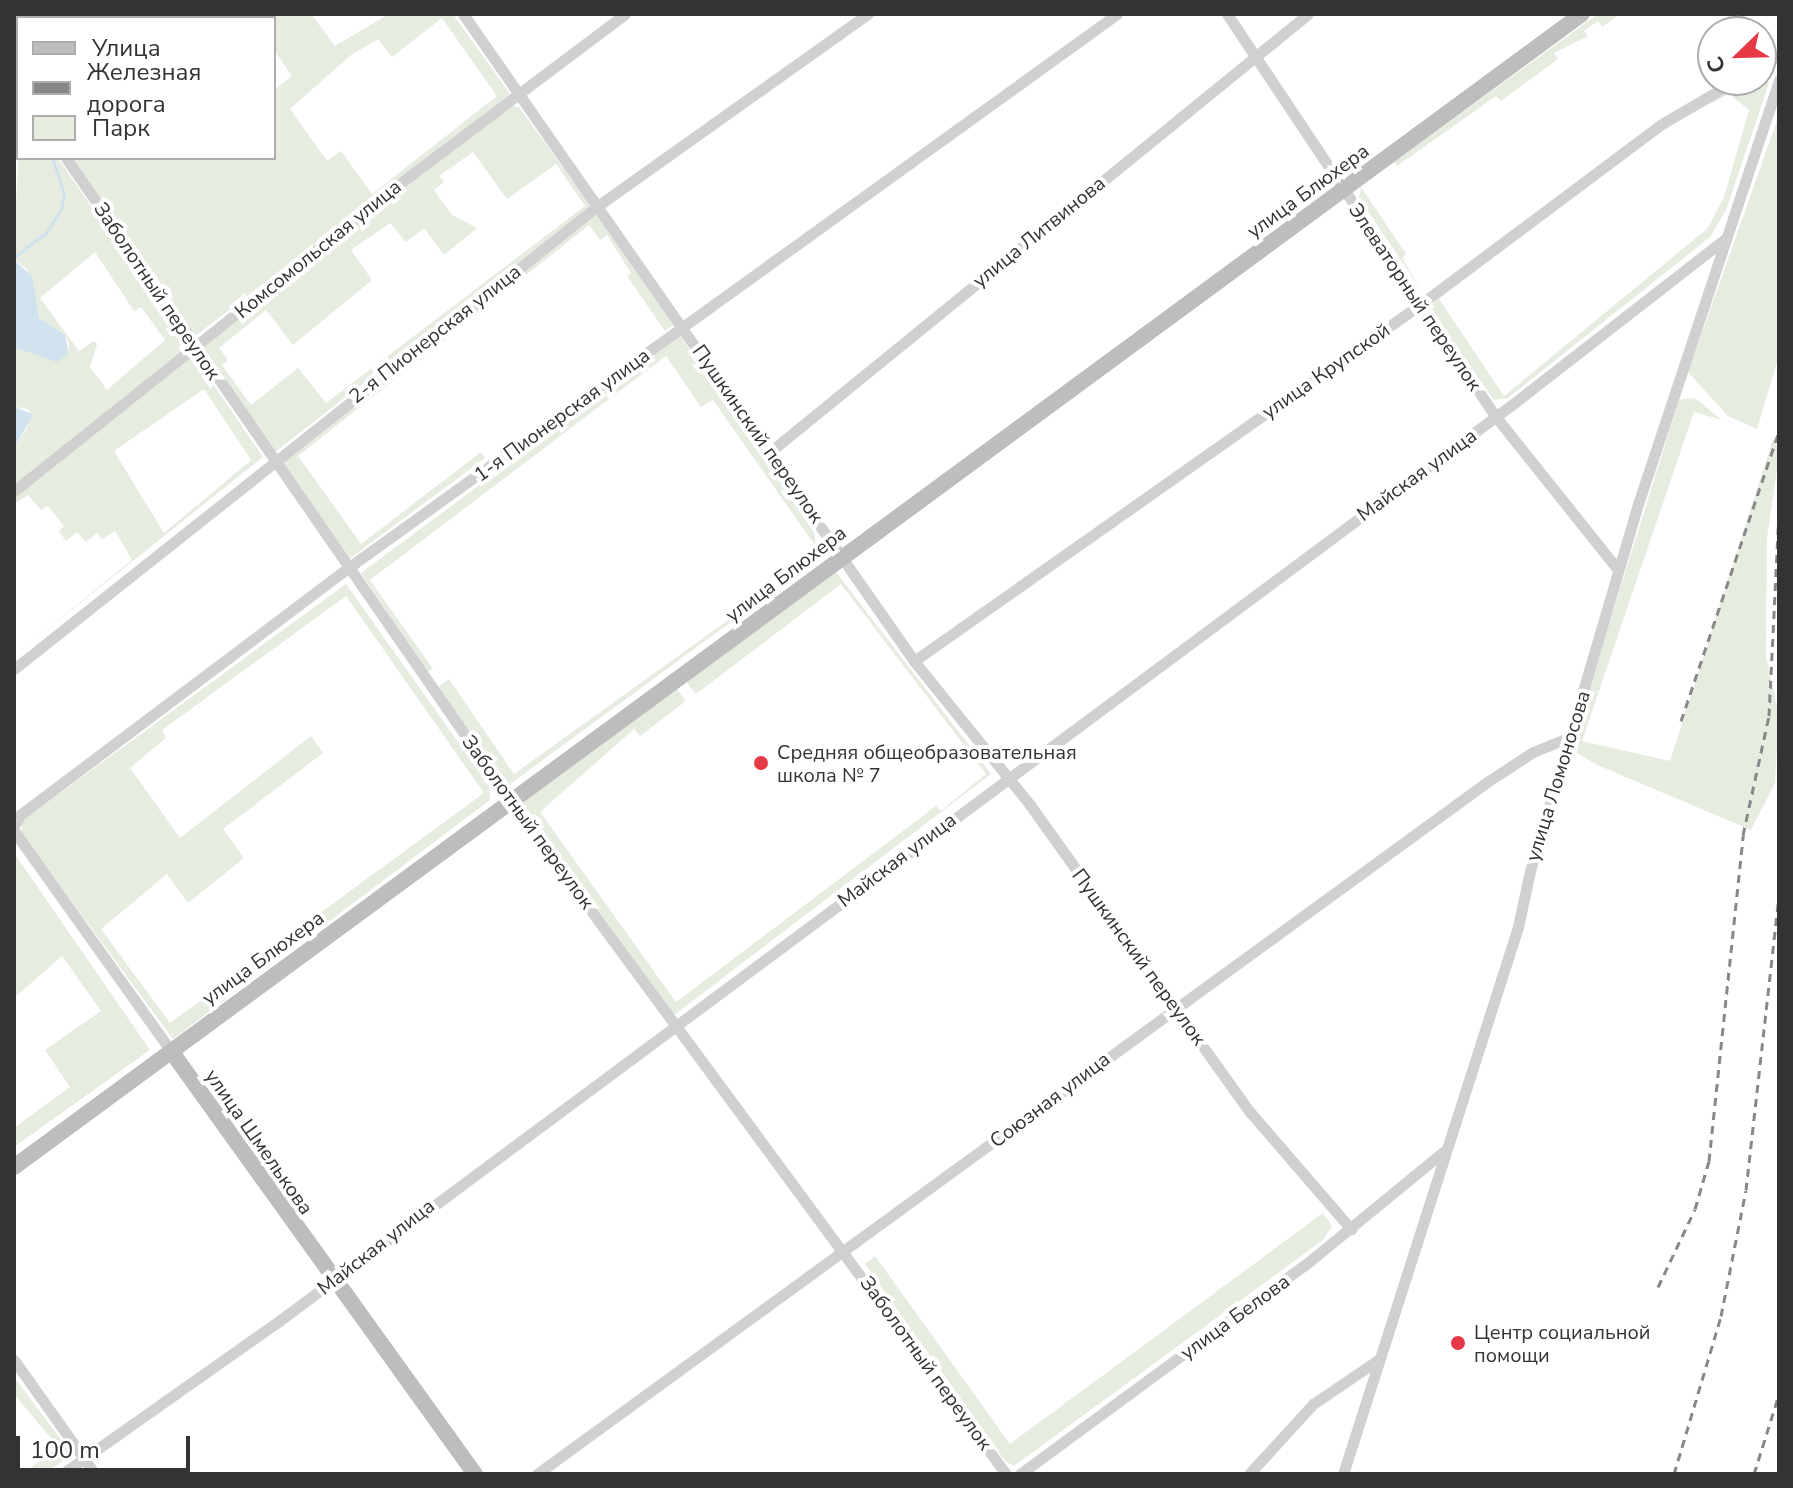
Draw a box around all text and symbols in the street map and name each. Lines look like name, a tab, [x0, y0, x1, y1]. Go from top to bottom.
legend	[16, 16, 276, 160]
north arrow	[1697, 16, 1777, 96]
text: Улица	[92, 32, 161, 64]
text: С	[1700, 52, 1733, 77]
text: Железная дорога	[87, 56, 201, 120]
text: Парк	[92, 112, 150, 144]
street label: улица Блюхера	[1242, 139, 1374, 243]
street label: улица Литвинова	[968, 171, 1110, 293]
street label: Комсомольская улица	[230, 175, 406, 323]
street label: Заболотный переулок	[89, 198, 225, 384]
street label: Элеваторный переулок	[1343, 199, 1487, 395]
street label: 2-я Пионерская улица	[344, 259, 526, 409]
street label: улица Крупской	[1257, 318, 1395, 424]
street label: Пушкинский переулок	[687, 340, 829, 528]
street label: 1-я Пионерская улица	[469, 343, 655, 487]
street label: Майская улица	[1352, 424, 1482, 526]
street label: улица Блюхера	[721, 521, 851, 627]
street label: улица Ломоносова	[1521, 688, 1595, 864]
street label: Заболотный переулок	[457, 730, 599, 914]
place label: Средняя общеобразовательная школа № 7	[777, 740, 1077, 787]
marker: Средняя общеобразовательная школа № 7	[752, 754, 770, 772]
street label: Майская улица	[833, 808, 961, 912]
street label: Пушкинский переулок	[1067, 864, 1211, 1050]
street label: улица Блюхера	[197, 906, 329, 1010]
street label: Союзная улица	[985, 1047, 1115, 1153]
street label: улица Шмелькова	[200, 1065, 318, 1219]
street label: Майская улица	[313, 1194, 439, 1300]
street label: улица Белова	[1176, 1269, 1294, 1365]
street label: Заболотный переулок	[855, 1271, 997, 1455]
place label: Центр социальной помощи	[1474, 1320, 1650, 1367]
marker: Центр социальной помощи	[1449, 1334, 1467, 1352]
scale bar	[20, 1420, 194, 1470]
text: 100 m	[30, 1434, 100, 1466]

